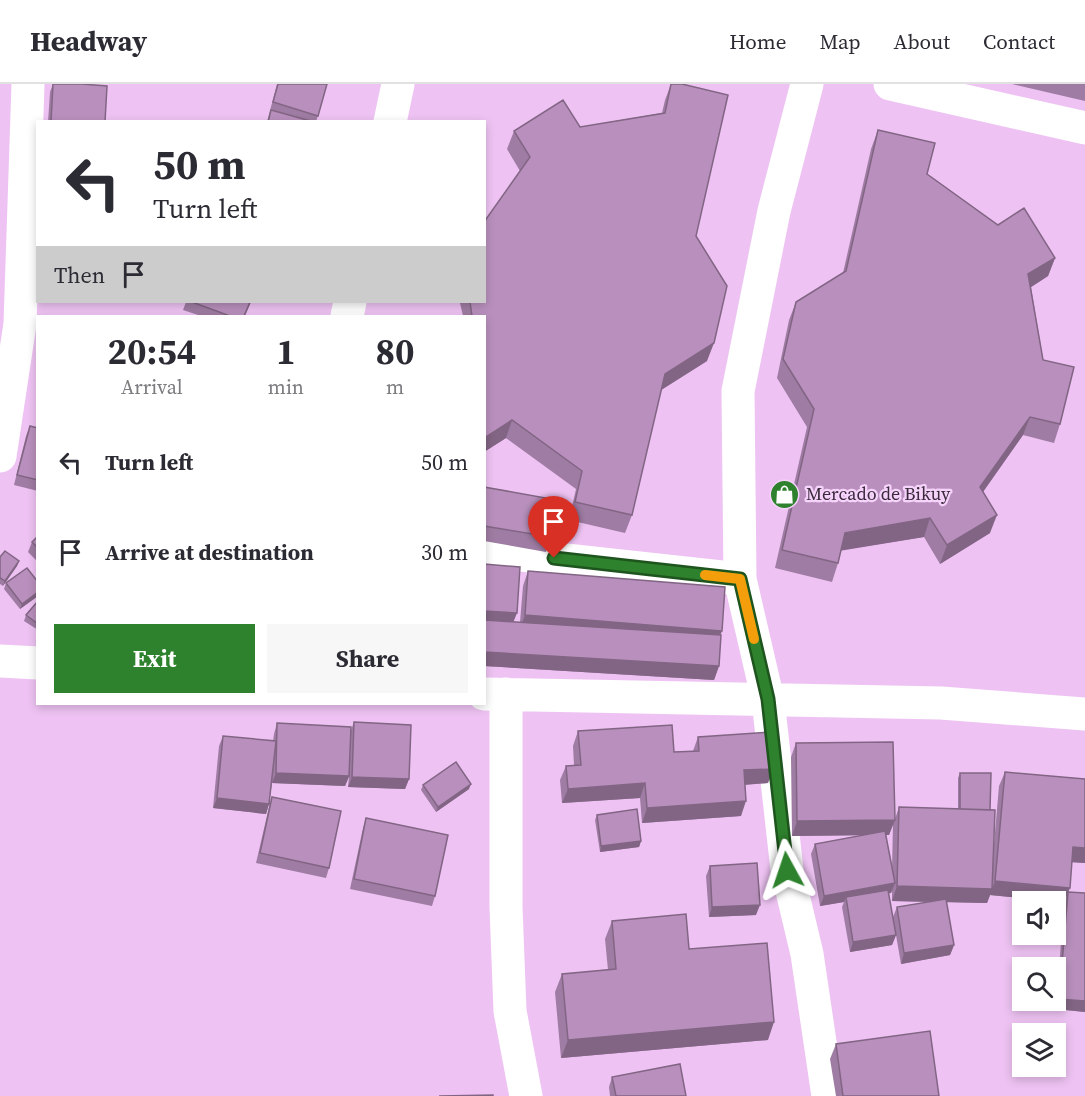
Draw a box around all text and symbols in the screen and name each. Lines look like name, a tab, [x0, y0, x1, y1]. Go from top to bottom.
text: Headway	[30, 22, 147, 60]
text: Home	[729, 27, 787, 56]
text: Map	[820, 27, 861, 56]
text: About	[894, 27, 950, 56]
text: Contact	[983, 27, 1055, 56]
text: 50 m	[153, 135, 246, 193]
icon: left	[54, 144, 132, 222]
text: Turn left	[153, 190, 257, 227]
icon: arrive	[117, 258, 150, 291]
text: Then	[54, 260, 105, 290]
text: 20:54	[108, 327, 196, 376]
text: 1	[276, 327, 296, 376]
text: 80	[375, 327, 415, 376]
text: Arrival	[121, 373, 183, 401]
text: min	[268, 373, 304, 401]
text: m	[386, 373, 404, 401]
icon: left	[54, 446, 87, 479]
text: Turn left	[105, 447, 193, 477]
text: 50 m	[421, 447, 468, 477]
shop icon: Mercado de Bikuy	[769, 478, 801, 510]
place label: Mercado de Bikuy	[806, 481, 951, 506]
pin	[528, 496, 579, 558]
icon: arrive	[537, 505, 570, 538]
icon: arrive	[54, 536, 87, 569]
text: Arrive at destination	[105, 537, 314, 567]
text: 30 m	[421, 537, 468, 567]
button: Exit	[54, 624, 255, 693]
button: Share	[267, 624, 468, 693]
position arrow	[755, 838, 819, 902]
map controls	[1012, 891, 1066, 1077]
button: sound	[1012, 891, 1066, 945]
button: search	[1012, 957, 1066, 1011]
button: layers	[1012, 1023, 1066, 1077]

